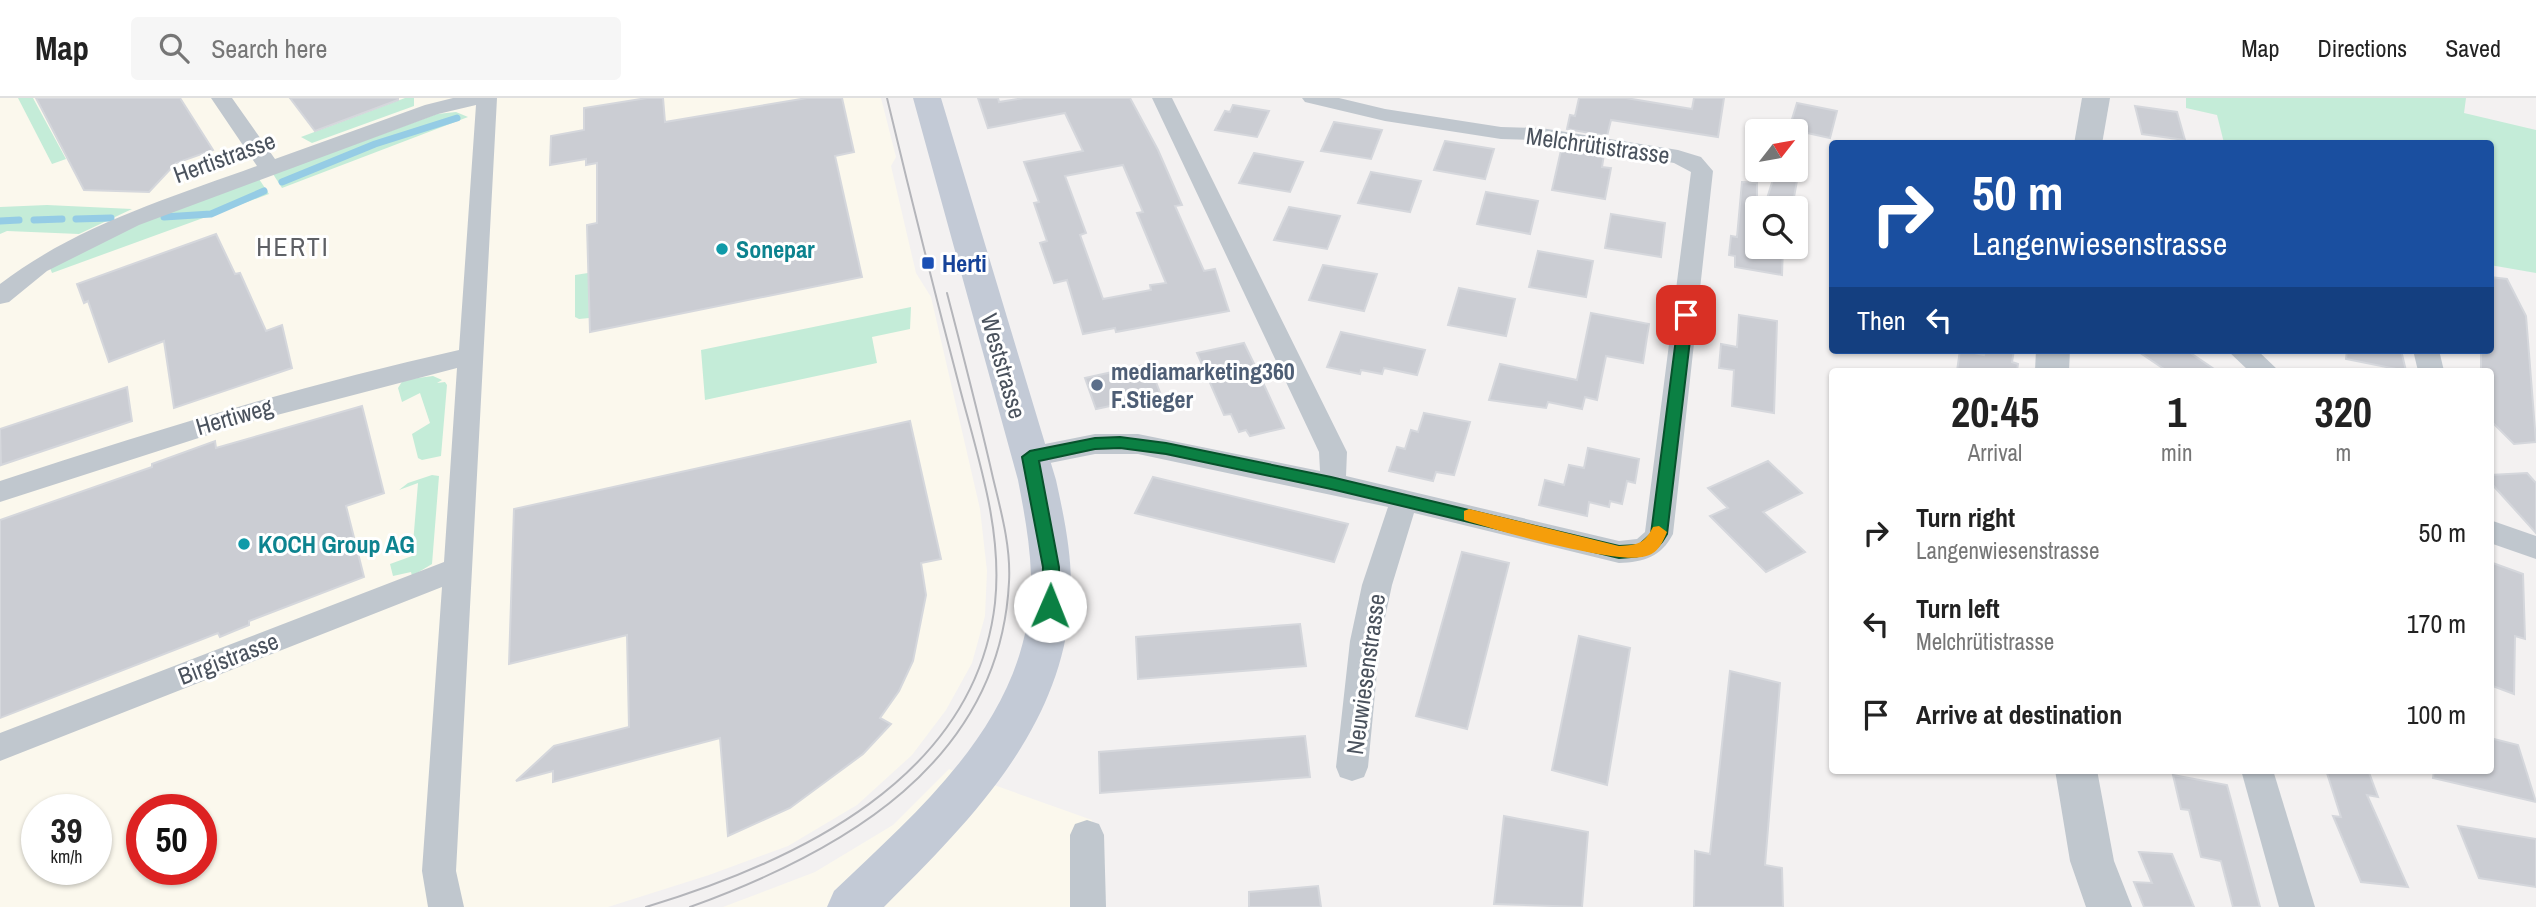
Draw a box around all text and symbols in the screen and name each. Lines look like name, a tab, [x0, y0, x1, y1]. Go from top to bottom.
search box	[131, 17, 621, 80]
text: Map	[35, 26, 89, 70]
icon: search	[155, 29, 193, 67]
text: Search here	[211, 31, 327, 66]
text: Map	[2241, 32, 2279, 64]
text: Directions	[2317, 32, 2407, 64]
text: Saved	[2445, 32, 2501, 64]
street label: Melchrütistrasse	[1524, 119, 1672, 171]
north arrow	[1745, 119, 1808, 182]
map controls	[1745, 119, 1808, 259]
street label: Hertistrasse	[169, 124, 279, 190]
text: 50 m	[1972, 159, 2064, 225]
icon: right	[1857, 168, 1948, 259]
button: search	[1745, 196, 1808, 259]
text: Langenwiesenstrasse	[1972, 222, 2227, 265]
district label: HERTI	[256, 229, 330, 264]
place label: Sonepar	[736, 233, 815, 265]
marker: Sonepar	[714, 241, 730, 257]
place label: Herti	[942, 247, 987, 279]
marker: Herti	[920, 255, 936, 271]
pin	[1656, 285, 1716, 345]
icon: arrive	[1667, 296, 1705, 334]
icon: left	[1920, 301, 1958, 339]
text: Then	[1857, 303, 1906, 338]
street label: Weststrasse	[974, 310, 1034, 422]
place label: mediamarketing360 F.Stieger	[1111, 355, 1295, 415]
marker: mediamarketing360 F.Stieger	[1089, 377, 1105, 393]
text: 20:45	[1951, 384, 2039, 440]
text: 1	[2167, 384, 2186, 440]
text: 320	[2315, 384, 2372, 440]
street label: Hertiweg	[192, 390, 276, 442]
text: Arrival	[1968, 437, 2022, 468]
text: min	[2161, 437, 2193, 468]
text: m	[2335, 437, 2351, 468]
text: Turn right	[1916, 500, 2015, 535]
icon: right	[1857, 514, 1895, 552]
text: 50 m	[2419, 515, 2466, 550]
place label: KOCH Group AG	[258, 528, 415, 560]
text: Langenwiesenstrasse	[1916, 535, 2099, 566]
marker: KOCH Group AG	[236, 536, 252, 552]
position arrow	[1013, 569, 1087, 643]
text: Turn left	[1916, 591, 2000, 626]
street label: Neuwiesenstrasse	[1338, 592, 1392, 756]
icon: left	[1857, 605, 1895, 643]
text: 170 m	[2407, 606, 2466, 641]
street label: Birgistrasse	[173, 624, 283, 692]
text: Melchrütistrasse	[1916, 626, 2054, 657]
icon: arrive	[1857, 696, 1895, 734]
text: Arrive at destination	[1916, 697, 2122, 732]
text: 100 m	[2407, 697, 2466, 732]
speed limit sign: 50	[126, 794, 217, 885]
text: 39	[51, 807, 82, 854]
text: km/h	[51, 844, 83, 869]

